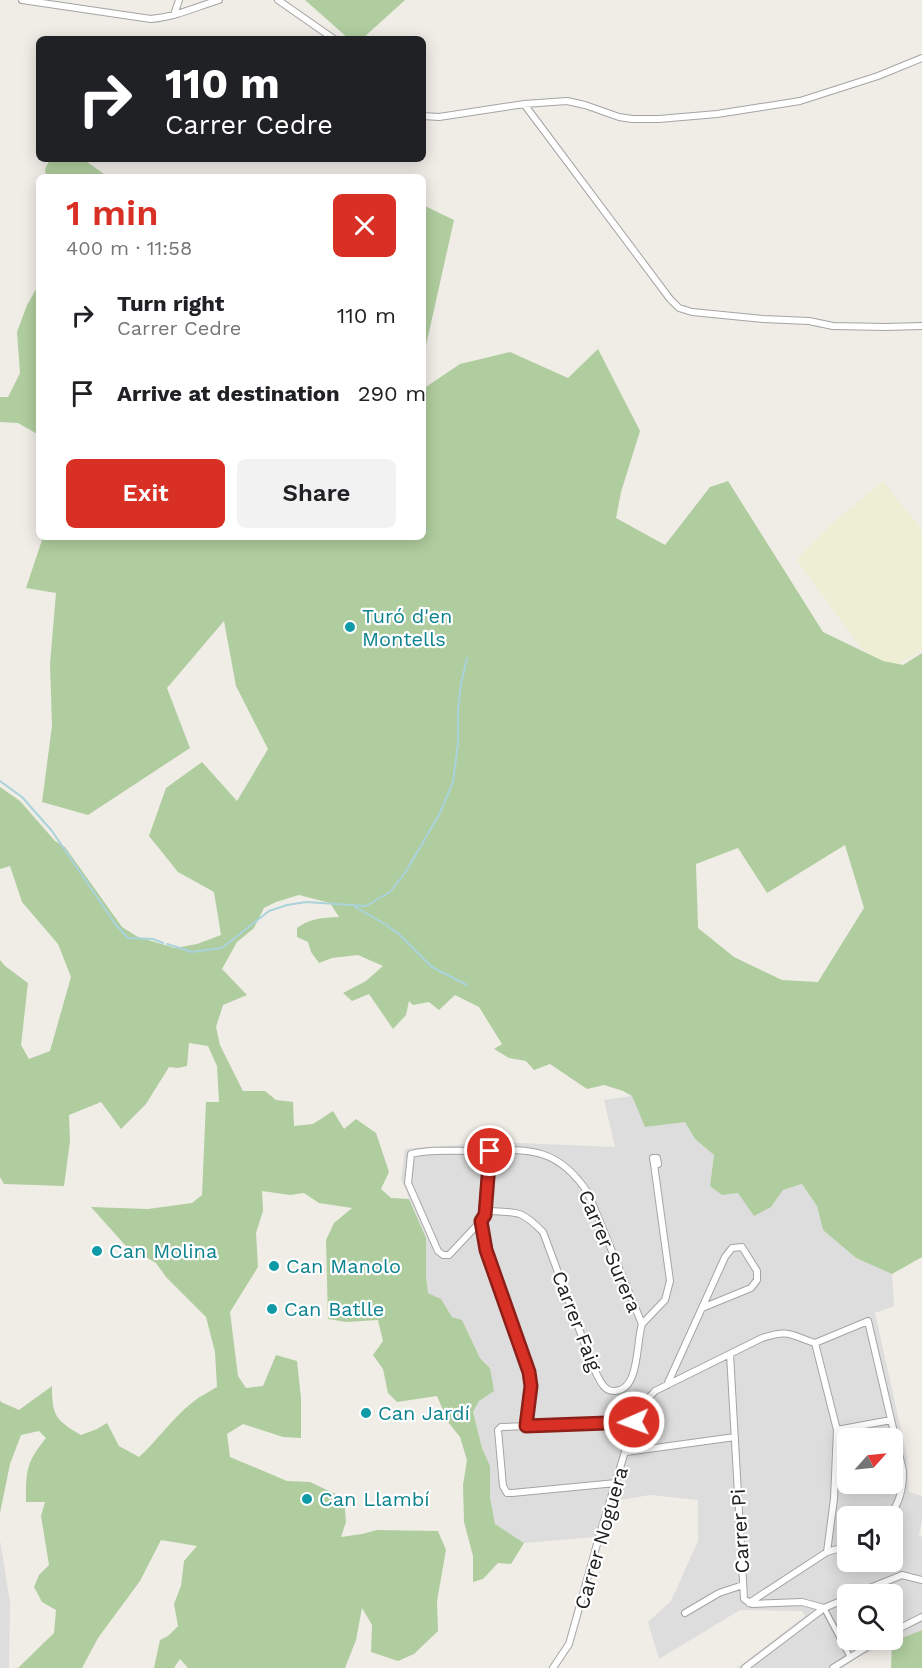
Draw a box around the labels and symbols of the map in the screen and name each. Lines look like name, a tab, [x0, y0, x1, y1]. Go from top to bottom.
place label: Turó d'en Montells	[362, 604, 453, 651]
marker: Turó d'en Montells	[343, 620, 357, 634]
pin	[464, 1125, 515, 1176]
street label: Carrer Surera	[573, 1186, 647, 1316]
place label: Can Molina	[109, 1239, 217, 1263]
marker: Can Molina	[90, 1244, 104, 1258]
place label: Can Manolo	[286, 1254, 401, 1278]
marker: Can Manolo	[267, 1259, 281, 1273]
street label: Carrer Faig	[547, 1267, 607, 1375]
place label: Can Batlle	[284, 1297, 384, 1321]
marker: Can Batlle	[265, 1302, 279, 1316]
position arrow	[602, 1390, 666, 1454]
place label: Can Jardí	[378, 1401, 470, 1425]
marker: Can Jardí	[359, 1406, 373, 1420]
north arrow	[837, 1428, 903, 1494]
street label: Carrer Noguera	[569, 1464, 633, 1612]
place label: Can Llambí	[319, 1487, 430, 1511]
street label: Carrer Pi	[726, 1488, 754, 1574]
marker: Can Llambí	[300, 1492, 314, 1506]

